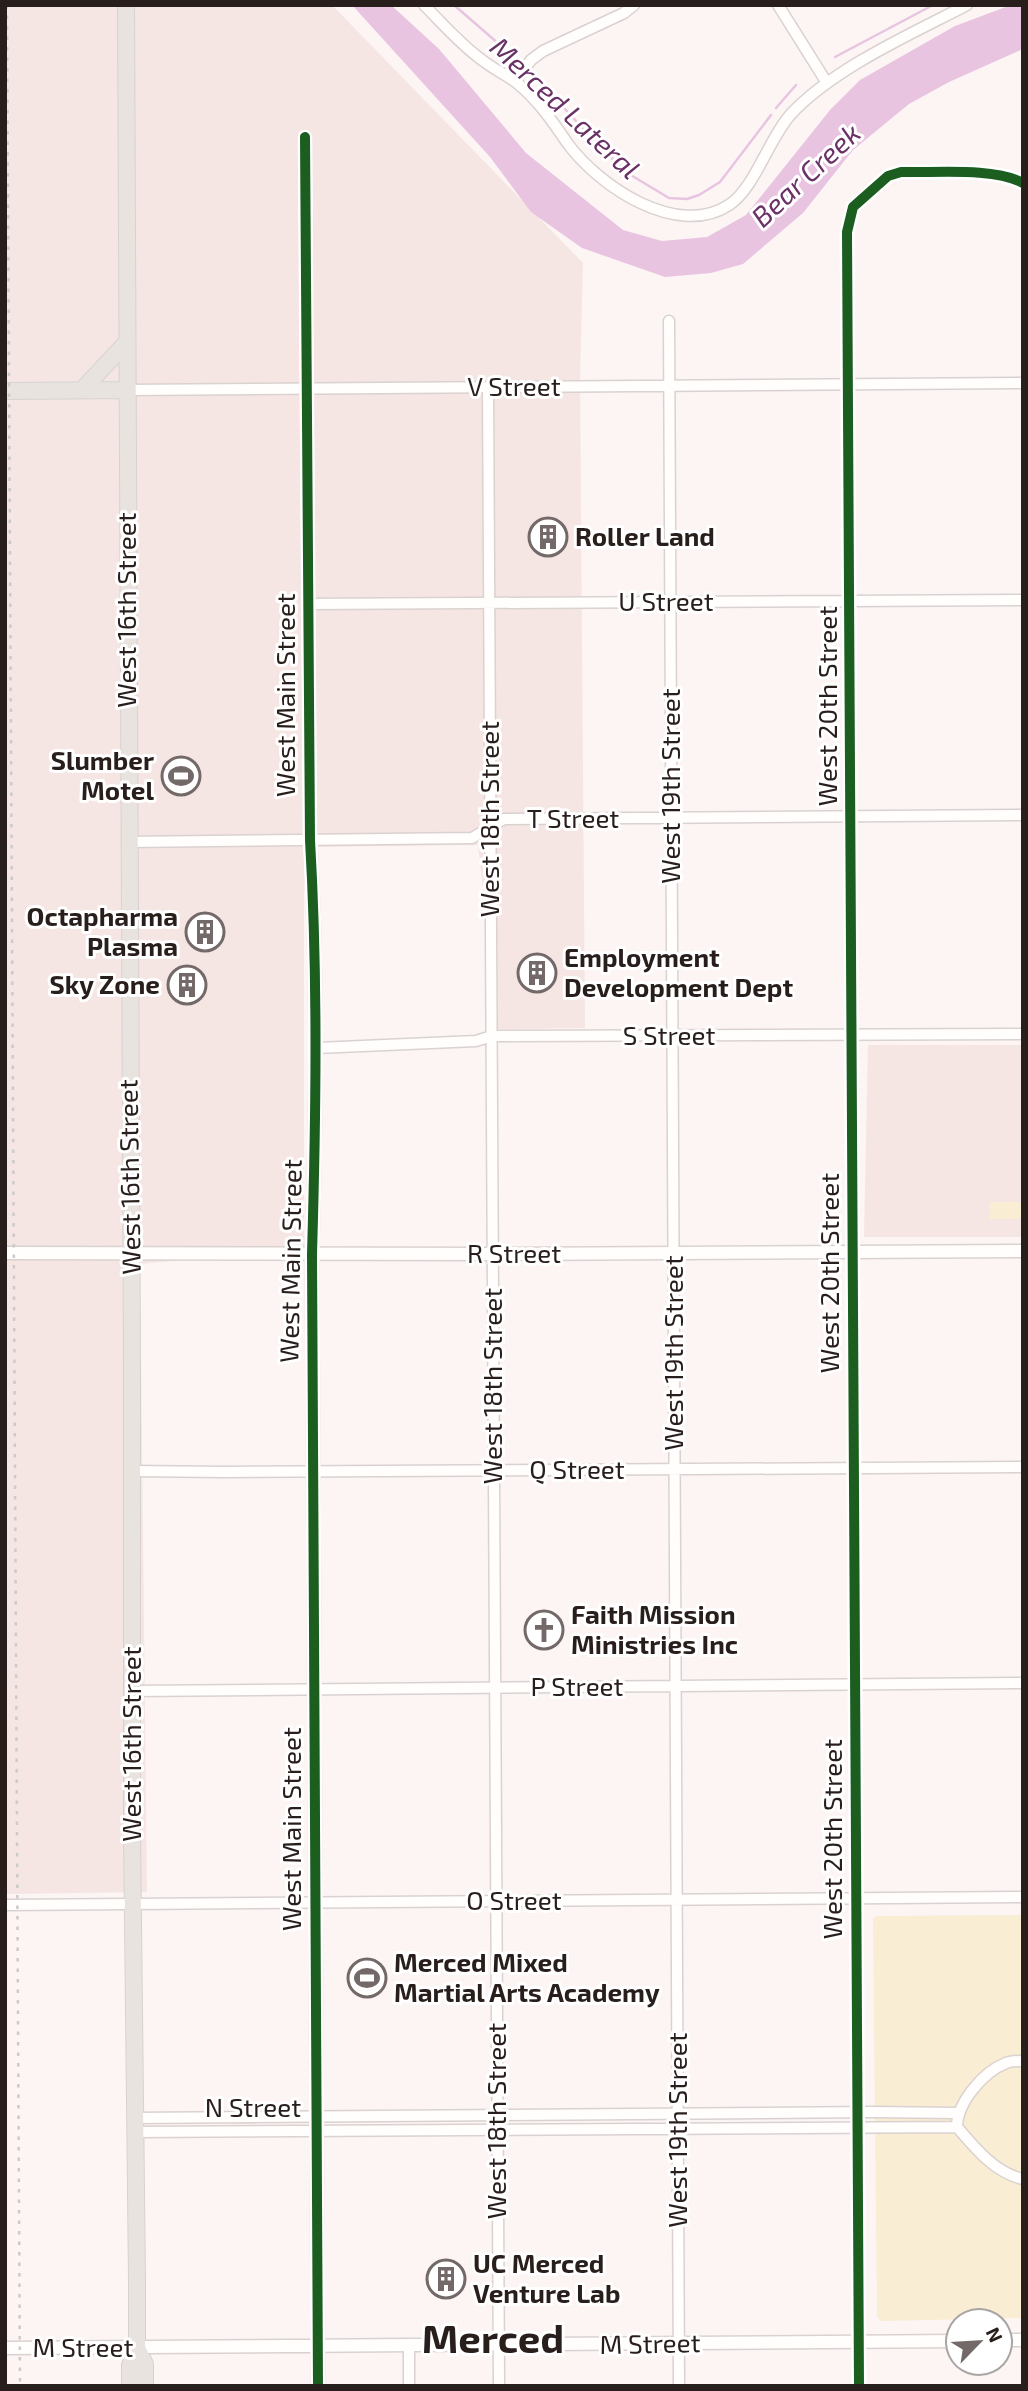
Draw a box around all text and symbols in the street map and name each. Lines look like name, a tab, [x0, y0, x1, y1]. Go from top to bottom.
water label: Merced Lateral	[484, 29, 647, 185]
water label: Bear Creek	[744, 115, 867, 233]
street label: V Street	[467, 370, 561, 401]
street label: West 16th Street	[110, 512, 141, 708]
building icon: Roller Land	[527, 516, 569, 558]
place label: Roller Land	[575, 520, 715, 551]
street label: U Street	[618, 585, 714, 616]
street label: West Main Street	[269, 593, 300, 797]
street label: West 20th Street	[811, 606, 842, 806]
street label: West 19th Street	[654, 688, 685, 884]
street label: West 18th Street	[473, 721, 504, 917]
place label: Slumber Motel	[51, 744, 154, 805]
sports icon: Slumber Motel	[160, 755, 202, 797]
street label: T Street	[527, 802, 619, 833]
place label: Octapharma Plasma	[27, 900, 178, 961]
building icon: Octapharma Plasma	[184, 911, 226, 953]
place label: Employment Development Dept	[564, 941, 793, 1002]
building icon: Employment Development Dept	[516, 952, 558, 994]
building icon: Sky Zone	[166, 964, 208, 1006]
place label: Sky Zone	[50, 968, 160, 1000]
street label: S Street	[623, 1019, 715, 1050]
street label: West 16th Street	[111, 1079, 146, 1275]
street label: West Main Street	[272, 1159, 307, 1363]
street label: West 20th Street	[813, 1173, 844, 1373]
street label: R Street	[467, 1237, 561, 1268]
street label: West 19th Street	[657, 1255, 688, 1451]
street label: West 18th Street	[476, 1288, 507, 1484]
street label: Q Street	[529, 1453, 625, 1484]
place label: Faith Mission Ministries Inc	[571, 1598, 738, 1659]
church icon: Faith Mission Ministries Inc	[523, 1609, 565, 1651]
street label: West 16th Street	[115, 1646, 146, 1842]
street label: P Street	[531, 1670, 624, 1701]
street label: West Main Street	[275, 1727, 306, 1931]
street label: West 20th Street	[816, 1739, 847, 1939]
street label: O Street	[466, 1884, 562, 1915]
place label: Merced Mixed Martial Arts Academy	[394, 1946, 660, 2008]
sports icon: Merced Mixed Martial Arts Academy	[346, 1957, 388, 1999]
street label: West 18th Street	[480, 2023, 511, 2219]
street label: West 19th Street	[661, 2032, 692, 2228]
street label: N Street	[205, 2091, 301, 2122]
place label: UC Merced Venture Lab	[473, 2247, 620, 2308]
building icon: UC Merced Venture Lab	[425, 2258, 467, 2300]
north arrow	[944, 2307, 1014, 2377]
district label: Merced	[422, 2313, 564, 2361]
text: N	[982, 2324, 1008, 2346]
street label: M Street	[599, 2326, 701, 2359]
street label: M Street	[33, 2331, 134, 2362]

